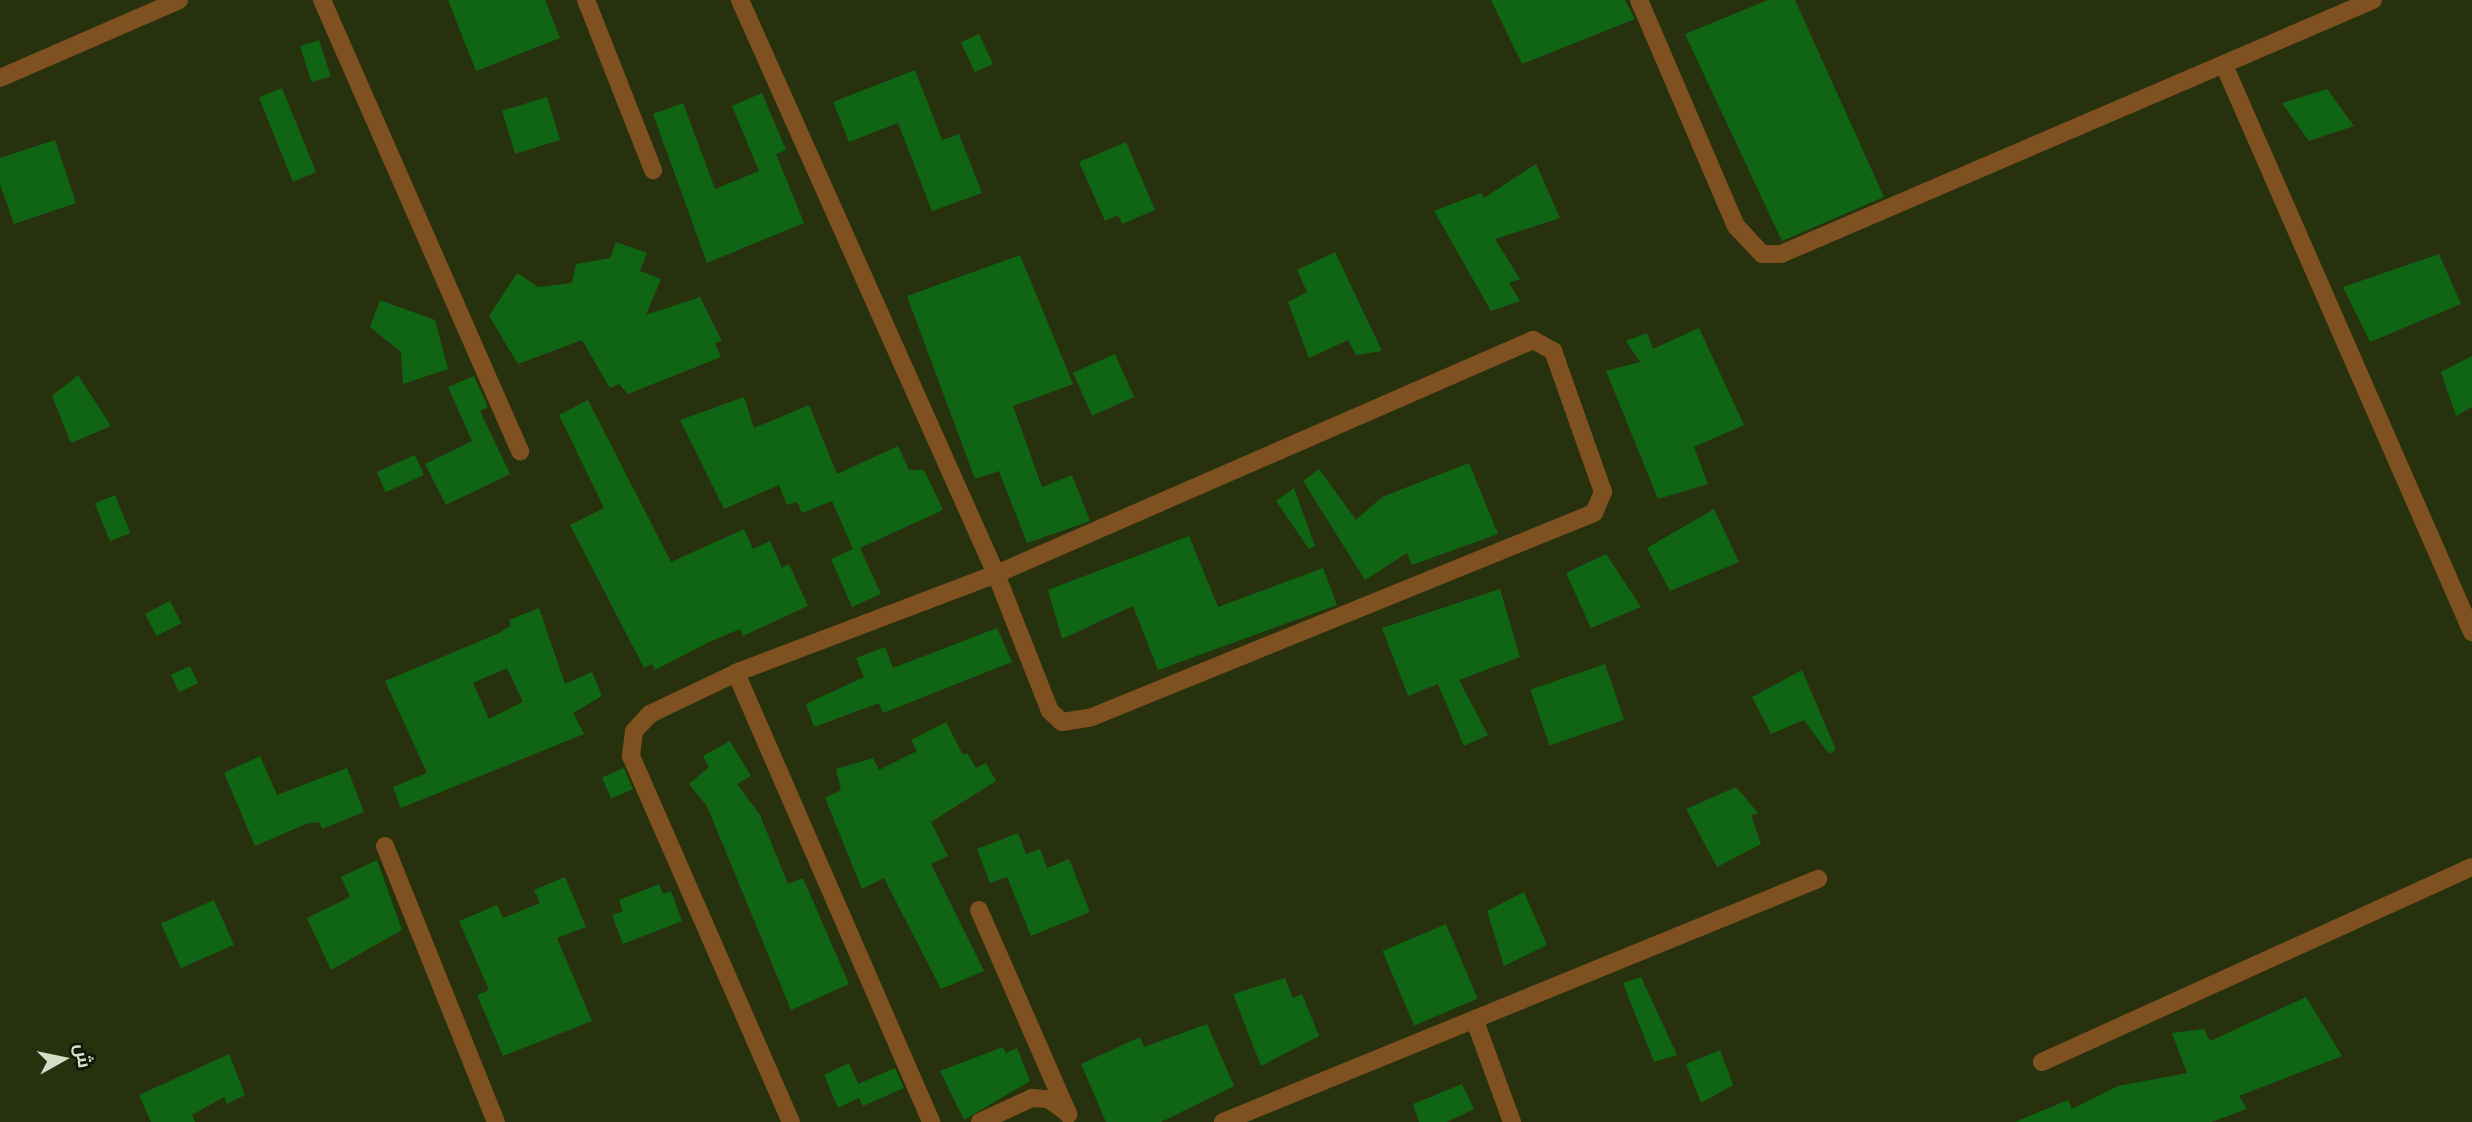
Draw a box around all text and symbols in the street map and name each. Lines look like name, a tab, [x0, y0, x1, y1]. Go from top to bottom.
north arrow	[28, 1024, 98, 1094]
text: ش	[71, 1042, 98, 1069]

